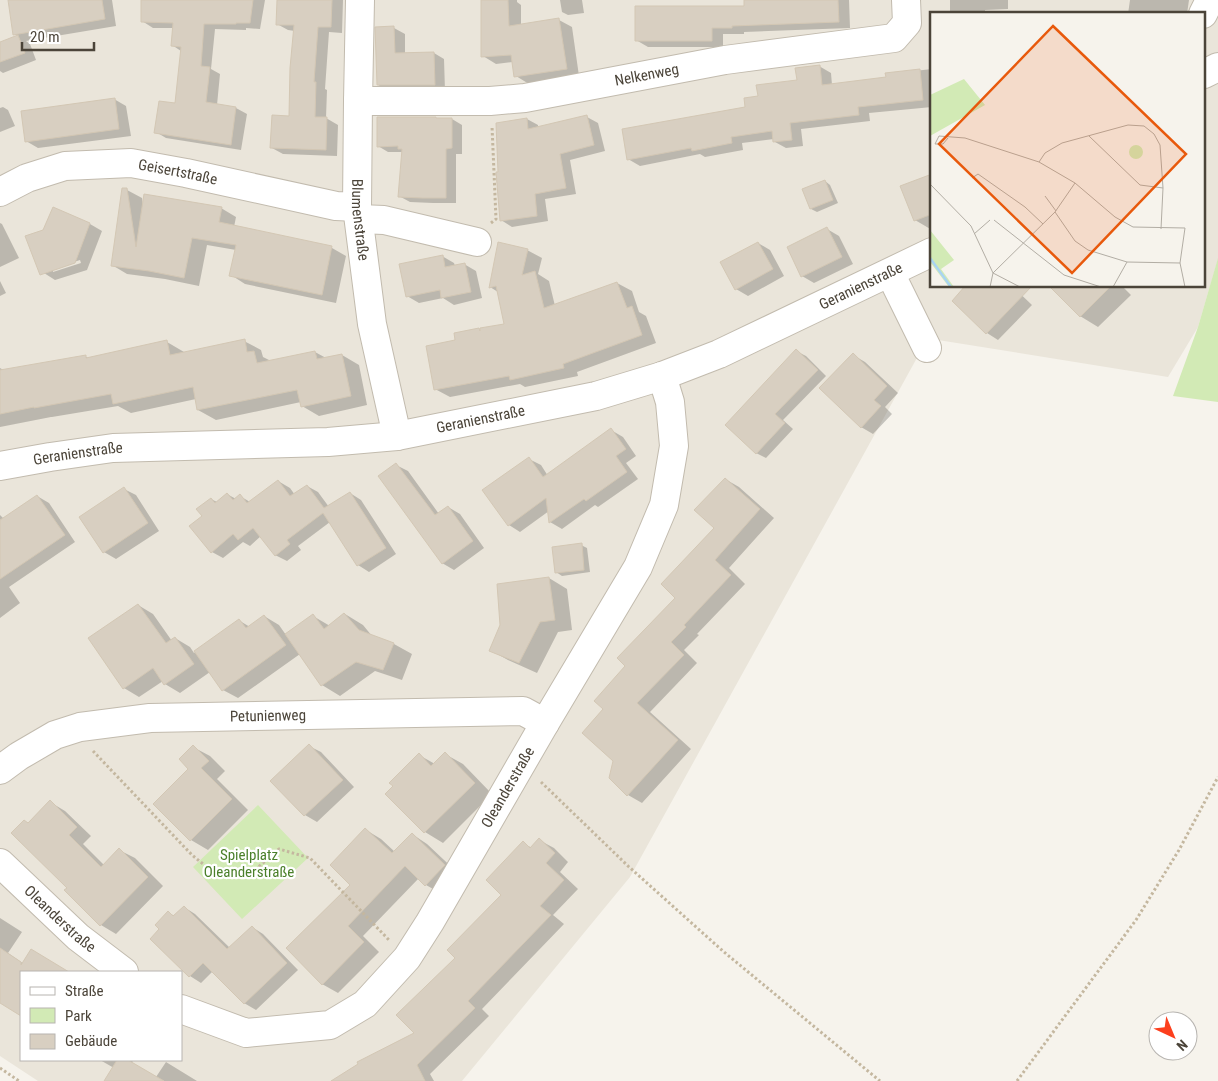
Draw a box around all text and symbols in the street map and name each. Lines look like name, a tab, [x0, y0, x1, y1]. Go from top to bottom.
inset map	[930, 12, 1206, 288]
scale bar	[22, 20, 95, 52]
text: 20 m	[30, 28, 60, 46]
street label: Nelkenweg	[613, 60, 680, 90]
street label: Geisertstraße	[137, 155, 219, 189]
street label: Blumenstraße	[348, 179, 373, 262]
street label: Geranienstraße	[816, 259, 905, 314]
street label: Geranienstraße	[435, 402, 526, 437]
street label: Geranienstraße	[32, 439, 123, 469]
street label: Petunienweg	[230, 706, 306, 726]
street label: Oleanderstraße	[477, 744, 538, 831]
park label: Spielplatz Oleanderstraße	[204, 846, 294, 881]
street label: Oleanderstraße	[20, 882, 99, 956]
legend	[20, 971, 182, 1061]
text: Straße	[65, 982, 104, 1000]
text: Park	[65, 1007, 92, 1025]
north arrow	[1148, 1011, 1198, 1061]
text: Gebäude	[65, 1032, 117, 1050]
text: N	[1173, 1037, 1191, 1054]

